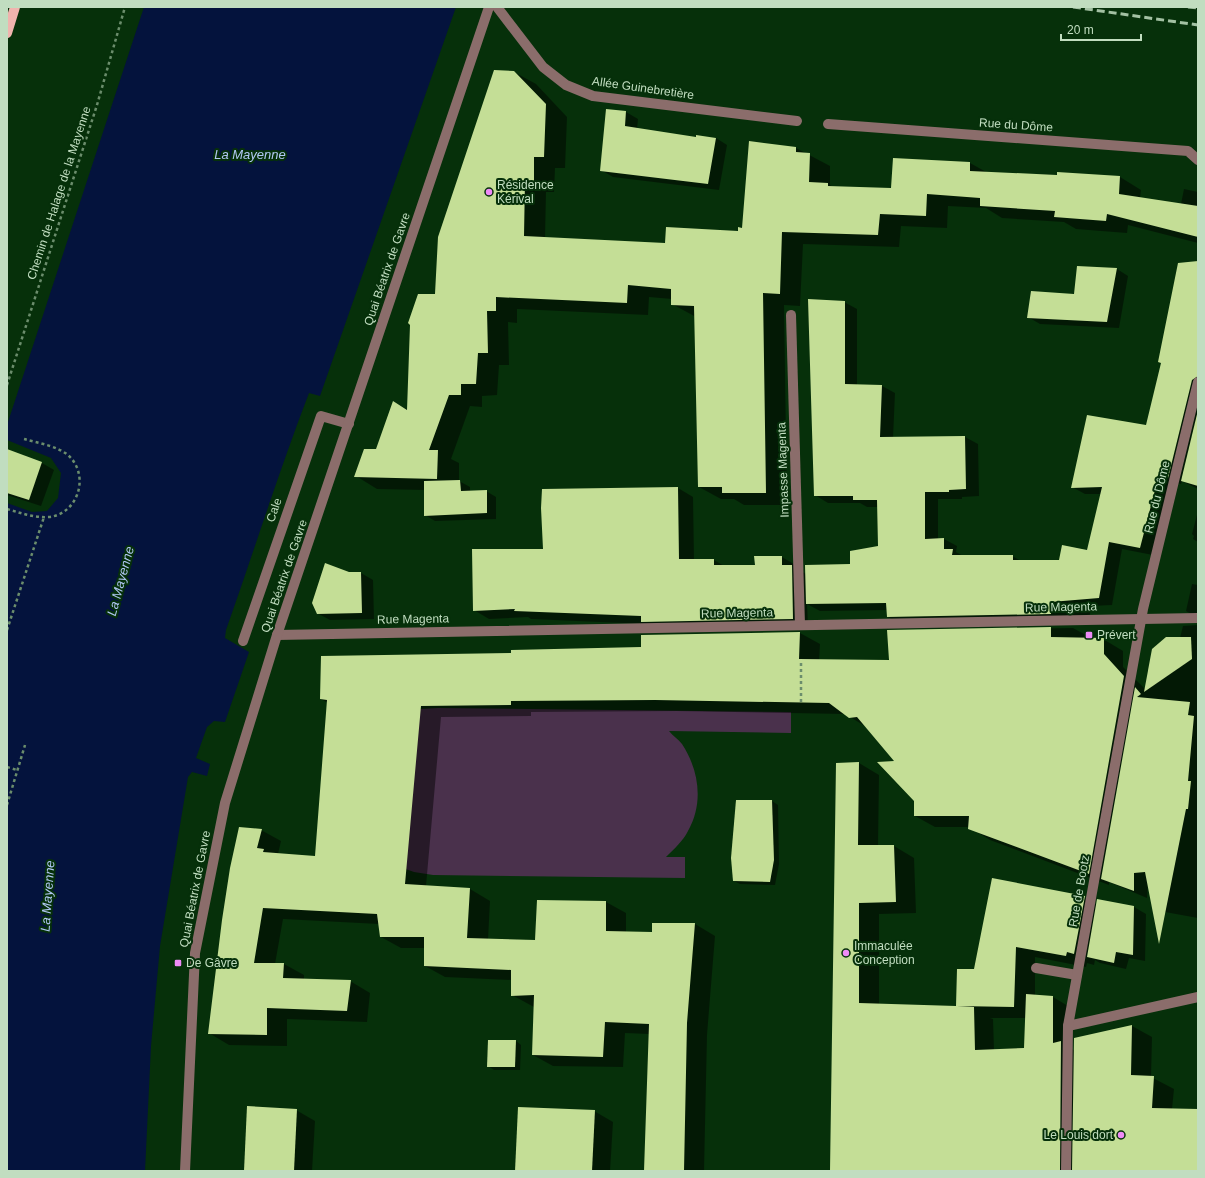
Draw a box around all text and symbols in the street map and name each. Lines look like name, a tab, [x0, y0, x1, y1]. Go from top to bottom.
scale bar	[1061, 16, 1141, 42]
text: 20 m	[1067, 23, 1094, 37]
street label: Allée Guinebretière	[591, 74, 695, 102]
street label: Chemin de Halage de la Mayenne	[24, 104, 94, 281]
street label: Rue du Dôme	[979, 115, 1054, 135]
water label: La Mayenne	[214, 147, 286, 162]
place label: Résidence Kérival	[497, 178, 554, 206]
marker: Résidence Kérival	[484, 187, 494, 197]
street label: Quai Béatrix de Gavre	[361, 210, 413, 327]
street label: Impasse Magenta	[774, 422, 792, 518]
street label: Rue du Dôme	[1141, 459, 1173, 535]
street label: Cale	[263, 496, 285, 524]
street label: Quai Béatrix de Gavre	[258, 517, 310, 634]
water label: La Mayenne	[104, 545, 137, 618]
street label: Rue Magenta	[1025, 599, 1097, 615]
street label: Rue Magenta	[701, 605, 773, 621]
street label: Rue Magenta	[377, 611, 449, 627]
place label: Prévert	[1097, 628, 1136, 642]
marker: Prévert	[1084, 630, 1094, 640]
street label: Quai Béatrix de Gavre	[177, 829, 213, 949]
street label: Rue de Bootz	[1066, 854, 1092, 928]
water label: La Mayenne	[38, 860, 57, 932]
place label: Immaculée Conception	[854, 939, 915, 967]
marker: Immaculée Conception	[841, 948, 851, 958]
place label: De Gâvre	[186, 956, 238, 970]
marker: De Gâvre	[173, 958, 183, 968]
place label: Le Louis dort	[1044, 1128, 1114, 1142]
marker: Le Louis dort	[1116, 1130, 1126, 1140]

